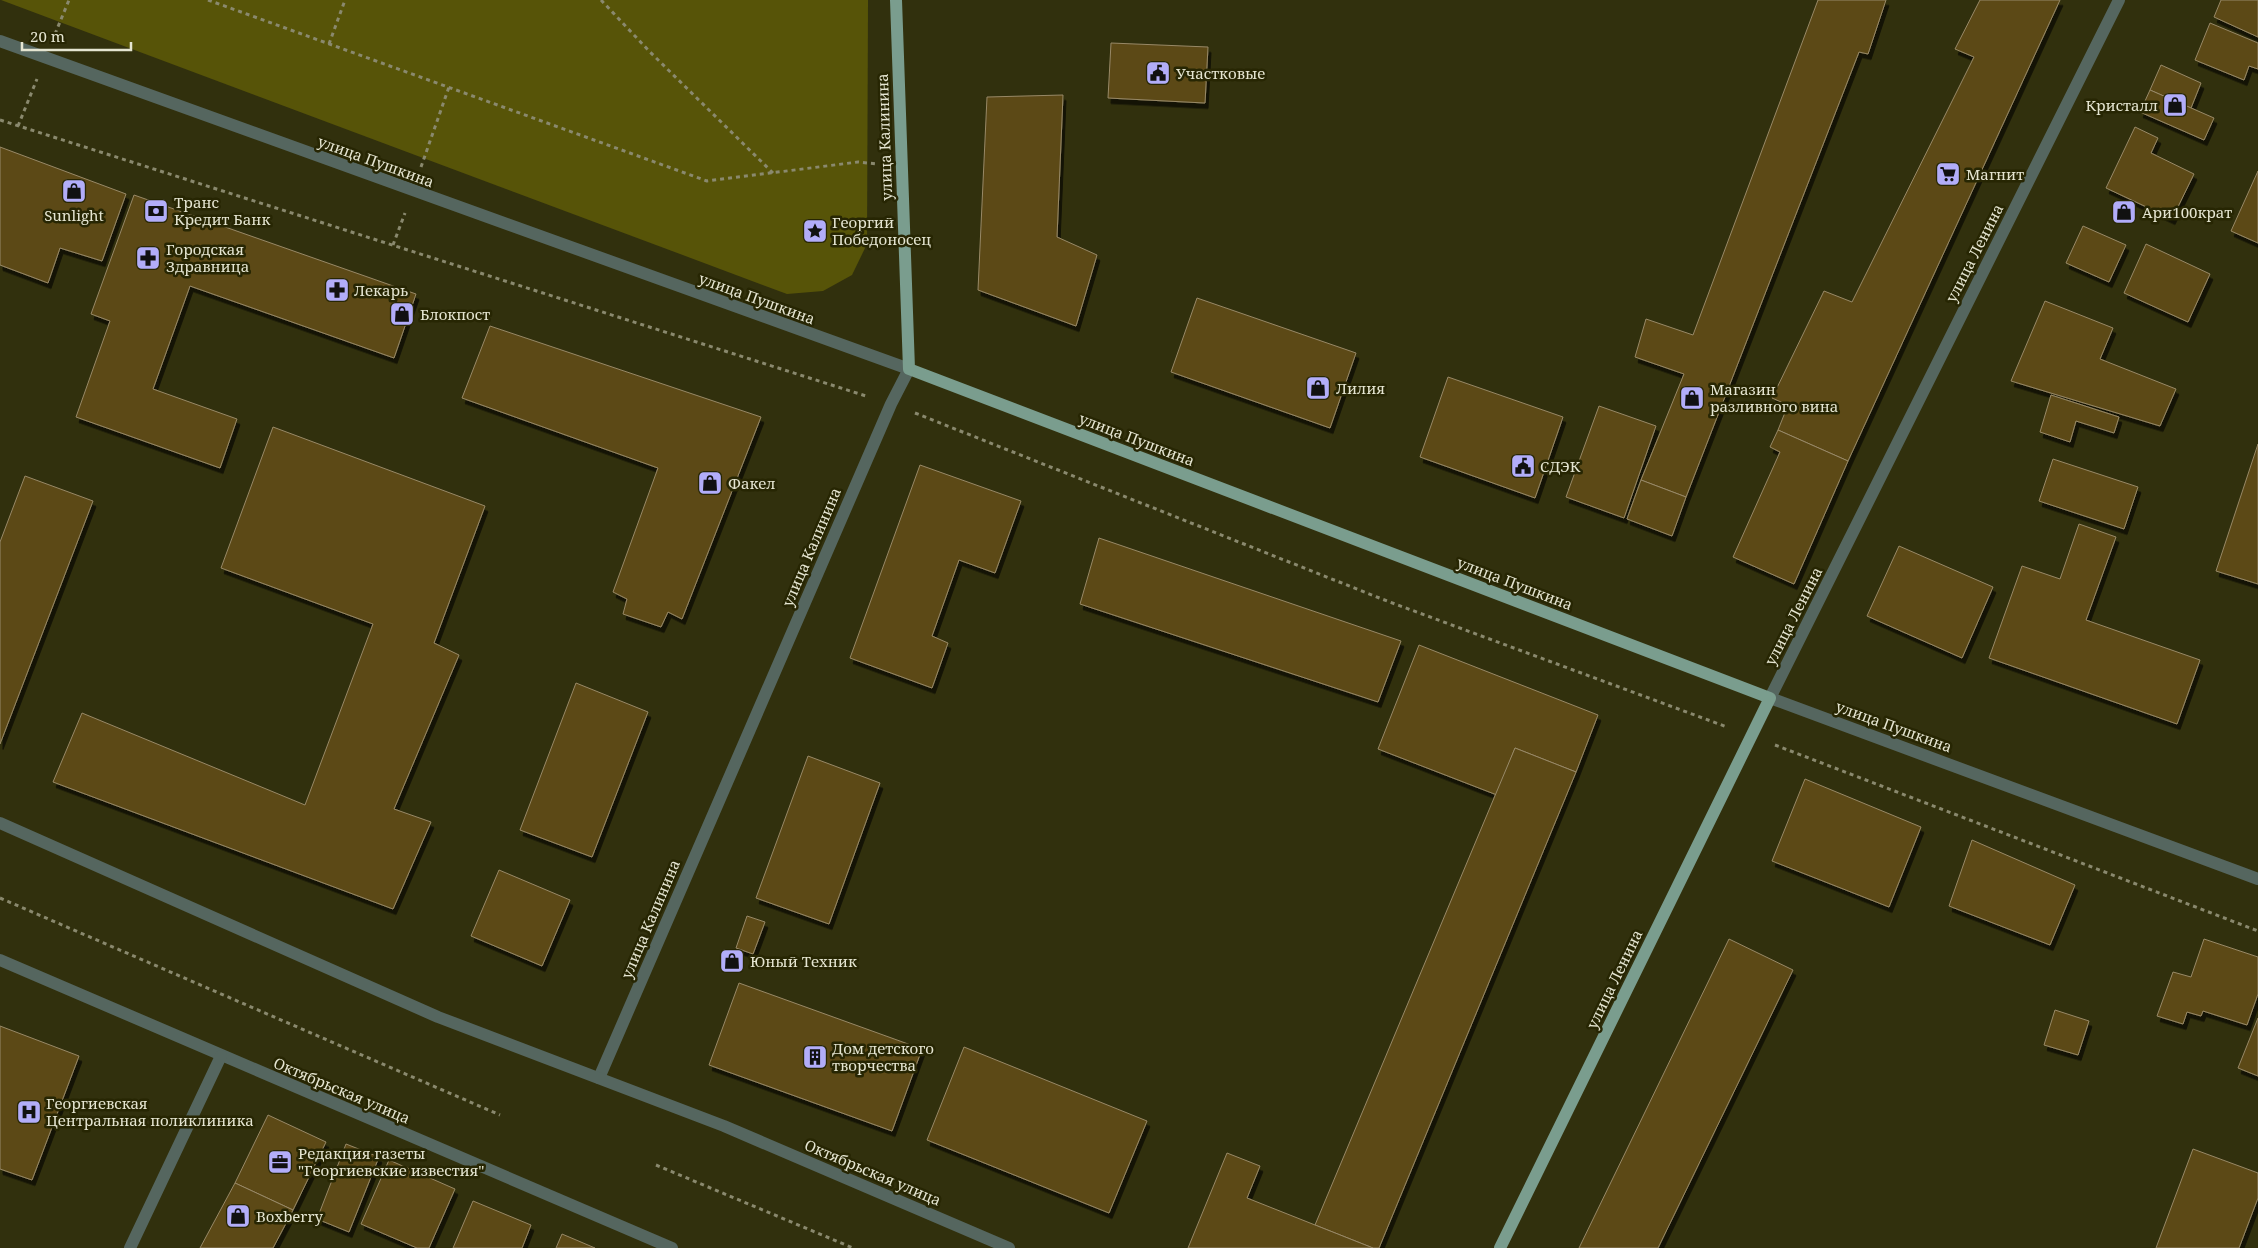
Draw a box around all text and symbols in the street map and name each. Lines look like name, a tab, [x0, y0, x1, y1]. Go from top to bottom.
scale bar	[22, 20, 131, 52]
text: 20 m	[30, 26, 65, 46]
public building icon: Участковые	[1145, 60, 1171, 86]
place label: Участковые	[1176, 63, 1265, 83]
street label: улица Калинина	[872, 73, 896, 201]
shop icon: Кристалл	[2162, 92, 2188, 118]
place label: Кристалл	[2086, 95, 2158, 115]
street label: улица Пушкина	[315, 131, 437, 191]
supermarket icon: Магнит	[1935, 161, 1961, 187]
place label: Магнит	[1966, 164, 2024, 184]
shop icon: Sunlight	[61, 178, 87, 204]
place label: Транс Кредит Банк	[174, 192, 270, 229]
bank icon: Транс Кредит Банк	[143, 198, 169, 224]
shop icon: Ари100крат	[2111, 199, 2137, 225]
street label: улица Ленина	[1941, 200, 2007, 306]
place label: Ари100крат	[2142, 202, 2232, 222]
place label: Sunlight	[44, 205, 104, 225]
place label: Георгий Победоносец	[832, 212, 931, 249]
place icon: Георгий Победоносец	[802, 218, 828, 244]
place label: Городская Здравница	[166, 239, 249, 276]
pharmacy icon: Городская Здравница	[135, 245, 161, 271]
street label: улица Пушкина	[696, 268, 818, 328]
pharmacy icon: Лекарь	[324, 277, 350, 303]
place label: Лекарь	[354, 280, 408, 300]
shop icon: Блокпост	[389, 301, 415, 327]
place label: Блокпост	[420, 304, 490, 324]
shop icon: Лилия	[1305, 375, 1331, 401]
place label: Лилия	[1336, 378, 1385, 398]
place label: Магазин разливного вина	[1710, 379, 1838, 416]
shop icon: Магазин разливного вина	[1679, 385, 1705, 411]
street label: улица Пушкина	[1076, 408, 1198, 470]
public building icon: СДЭК	[1510, 453, 1536, 479]
place label: СДЭК	[1540, 456, 1581, 476]
shop icon: Факел	[697, 470, 723, 496]
place label: Факел	[728, 473, 776, 493]
street label: улица Калинина	[777, 484, 845, 610]
street label: улица Пушкина	[1454, 552, 1576, 614]
street label: улица Ленина	[1760, 563, 1826, 669]
street label: улица Пушкина	[1833, 696, 1955, 756]
street label: улица Калинина	[616, 856, 684, 982]
street label: улица Ленина	[1581, 926, 1647, 1032]
shop icon: Юный Техник	[719, 948, 745, 974]
place label: Юный Техник	[750, 951, 857, 971]
place label: Дом детского творчества	[832, 1038, 934, 1075]
building icon: Дом детского творчества	[802, 1044, 828, 1070]
street label: Октябрьская улица	[271, 1052, 413, 1128]
place label: Георгиевская Центральная поликлиника	[46, 1093, 254, 1130]
hospital icon: Георгиевская Центральная поликлиника	[16, 1099, 42, 1125]
street label: Октябрьская улица	[802, 1134, 944, 1210]
place label: Редакция газеты "Георгиевские известия"	[298, 1143, 484, 1180]
office icon: Редакция газеты "Георгиевские известия"	[267, 1149, 293, 1175]
shop icon: Boxberry	[225, 1203, 251, 1229]
place label: Boxberry	[256, 1206, 324, 1226]

